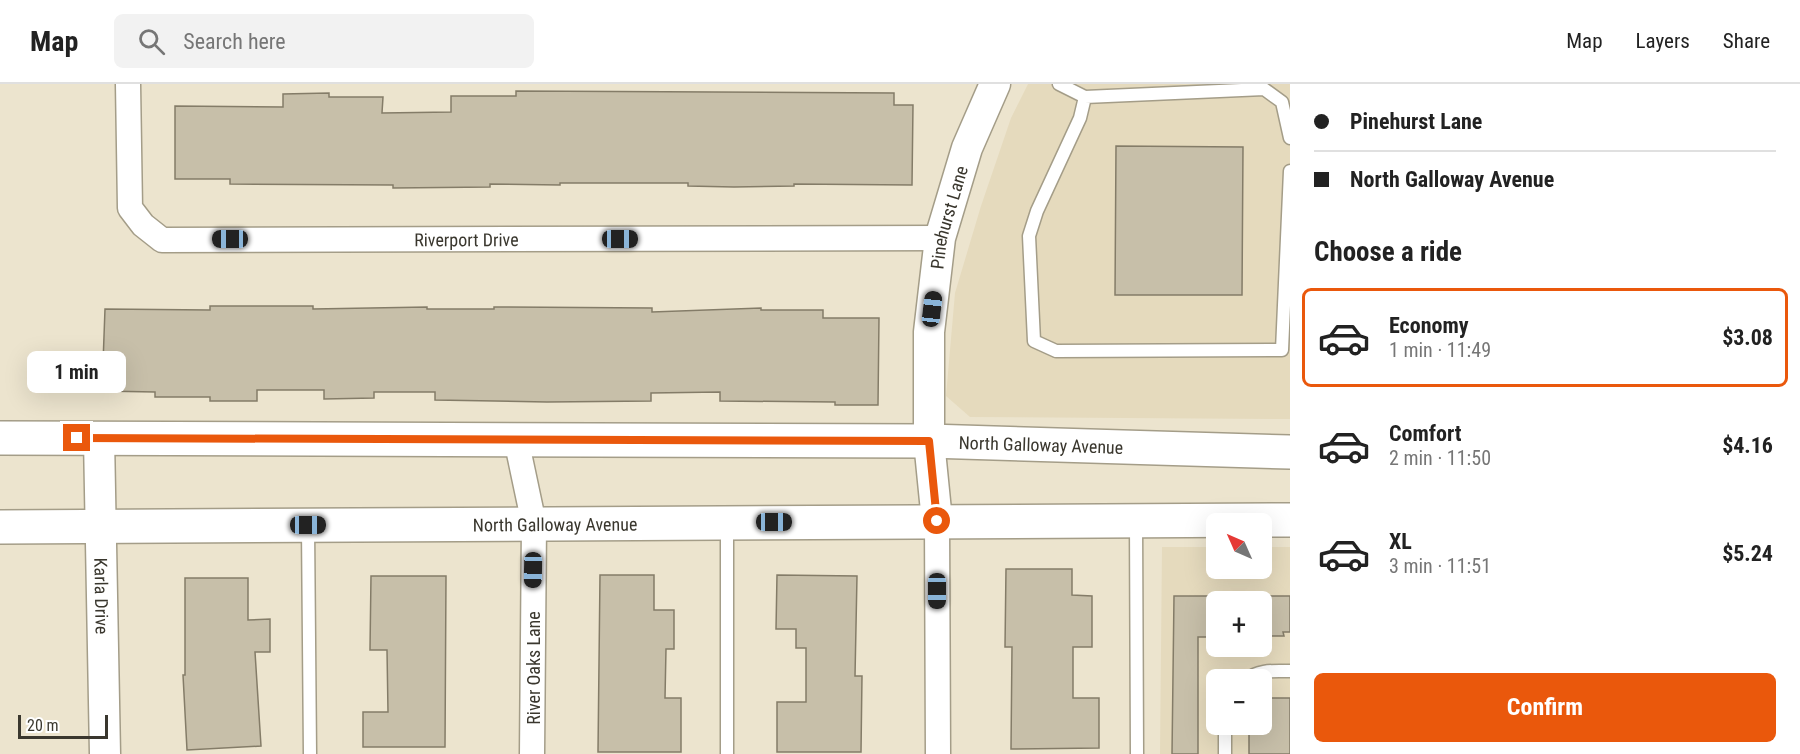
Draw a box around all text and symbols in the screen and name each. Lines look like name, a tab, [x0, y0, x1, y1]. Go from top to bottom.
search box	[114, 14, 534, 68]
text: Map	[30, 25, 78, 58]
icon: search	[135, 25, 168, 58]
text: Search here	[183, 29, 286, 54]
text: Map	[1566, 29, 1603, 53]
text: Layers	[1636, 29, 1690, 53]
text: Share	[1723, 29, 1770, 53]
text: Pinehurst Lane	[1350, 109, 1482, 134]
street label: Pinehurst Lane	[926, 163, 972, 270]
text: North Galloway Avenue	[1350, 167, 1554, 192]
street label: Riverport Drive	[414, 229, 519, 250]
car	[212, 230, 248, 248]
car	[602, 230, 638, 248]
text: Choose a ride	[1314, 236, 1462, 268]
car	[921, 290, 943, 328]
icon: car	[1317, 311, 1371, 365]
text: Economy	[1389, 313, 1469, 338]
text: $3.08	[1722, 325, 1773, 350]
text: 1 min · 11:49	[1389, 338, 1491, 362]
callout: 1 min	[28, 351, 127, 393]
text: 1 min	[54, 360, 99, 384]
icon: car	[1317, 419, 1371, 473]
text: Comfort	[1389, 421, 1462, 446]
route end	[63, 424, 90, 451]
street label: North Galloway Avenue	[958, 431, 1124, 457]
text: $4.16	[1722, 433, 1773, 458]
text: 2 min · 11:50	[1389, 446, 1491, 470]
route start	[923, 507, 950, 534]
street label: North Galloway Avenue	[473, 513, 637, 535]
car	[756, 513, 792, 531]
north arrow	[1206, 513, 1272, 579]
map controls	[1206, 513, 1272, 735]
car	[290, 516, 326, 534]
icon: car	[1317, 527, 1371, 581]
text: XL	[1389, 529, 1412, 554]
text: $5.24	[1722, 541, 1773, 566]
car	[524, 552, 542, 588]
text: 3 min · 11:51	[1389, 554, 1491, 578]
street label: Karla Drive	[91, 557, 113, 635]
car	[928, 573, 946, 609]
button: +	[1206, 591, 1272, 657]
street label: River Oaks Lane	[523, 611, 544, 725]
button: −	[1206, 669, 1272, 735]
button: Confirm	[1314, 673, 1776, 742]
scale bar	[18, 712, 108, 740]
text: 20 m	[27, 716, 59, 735]

